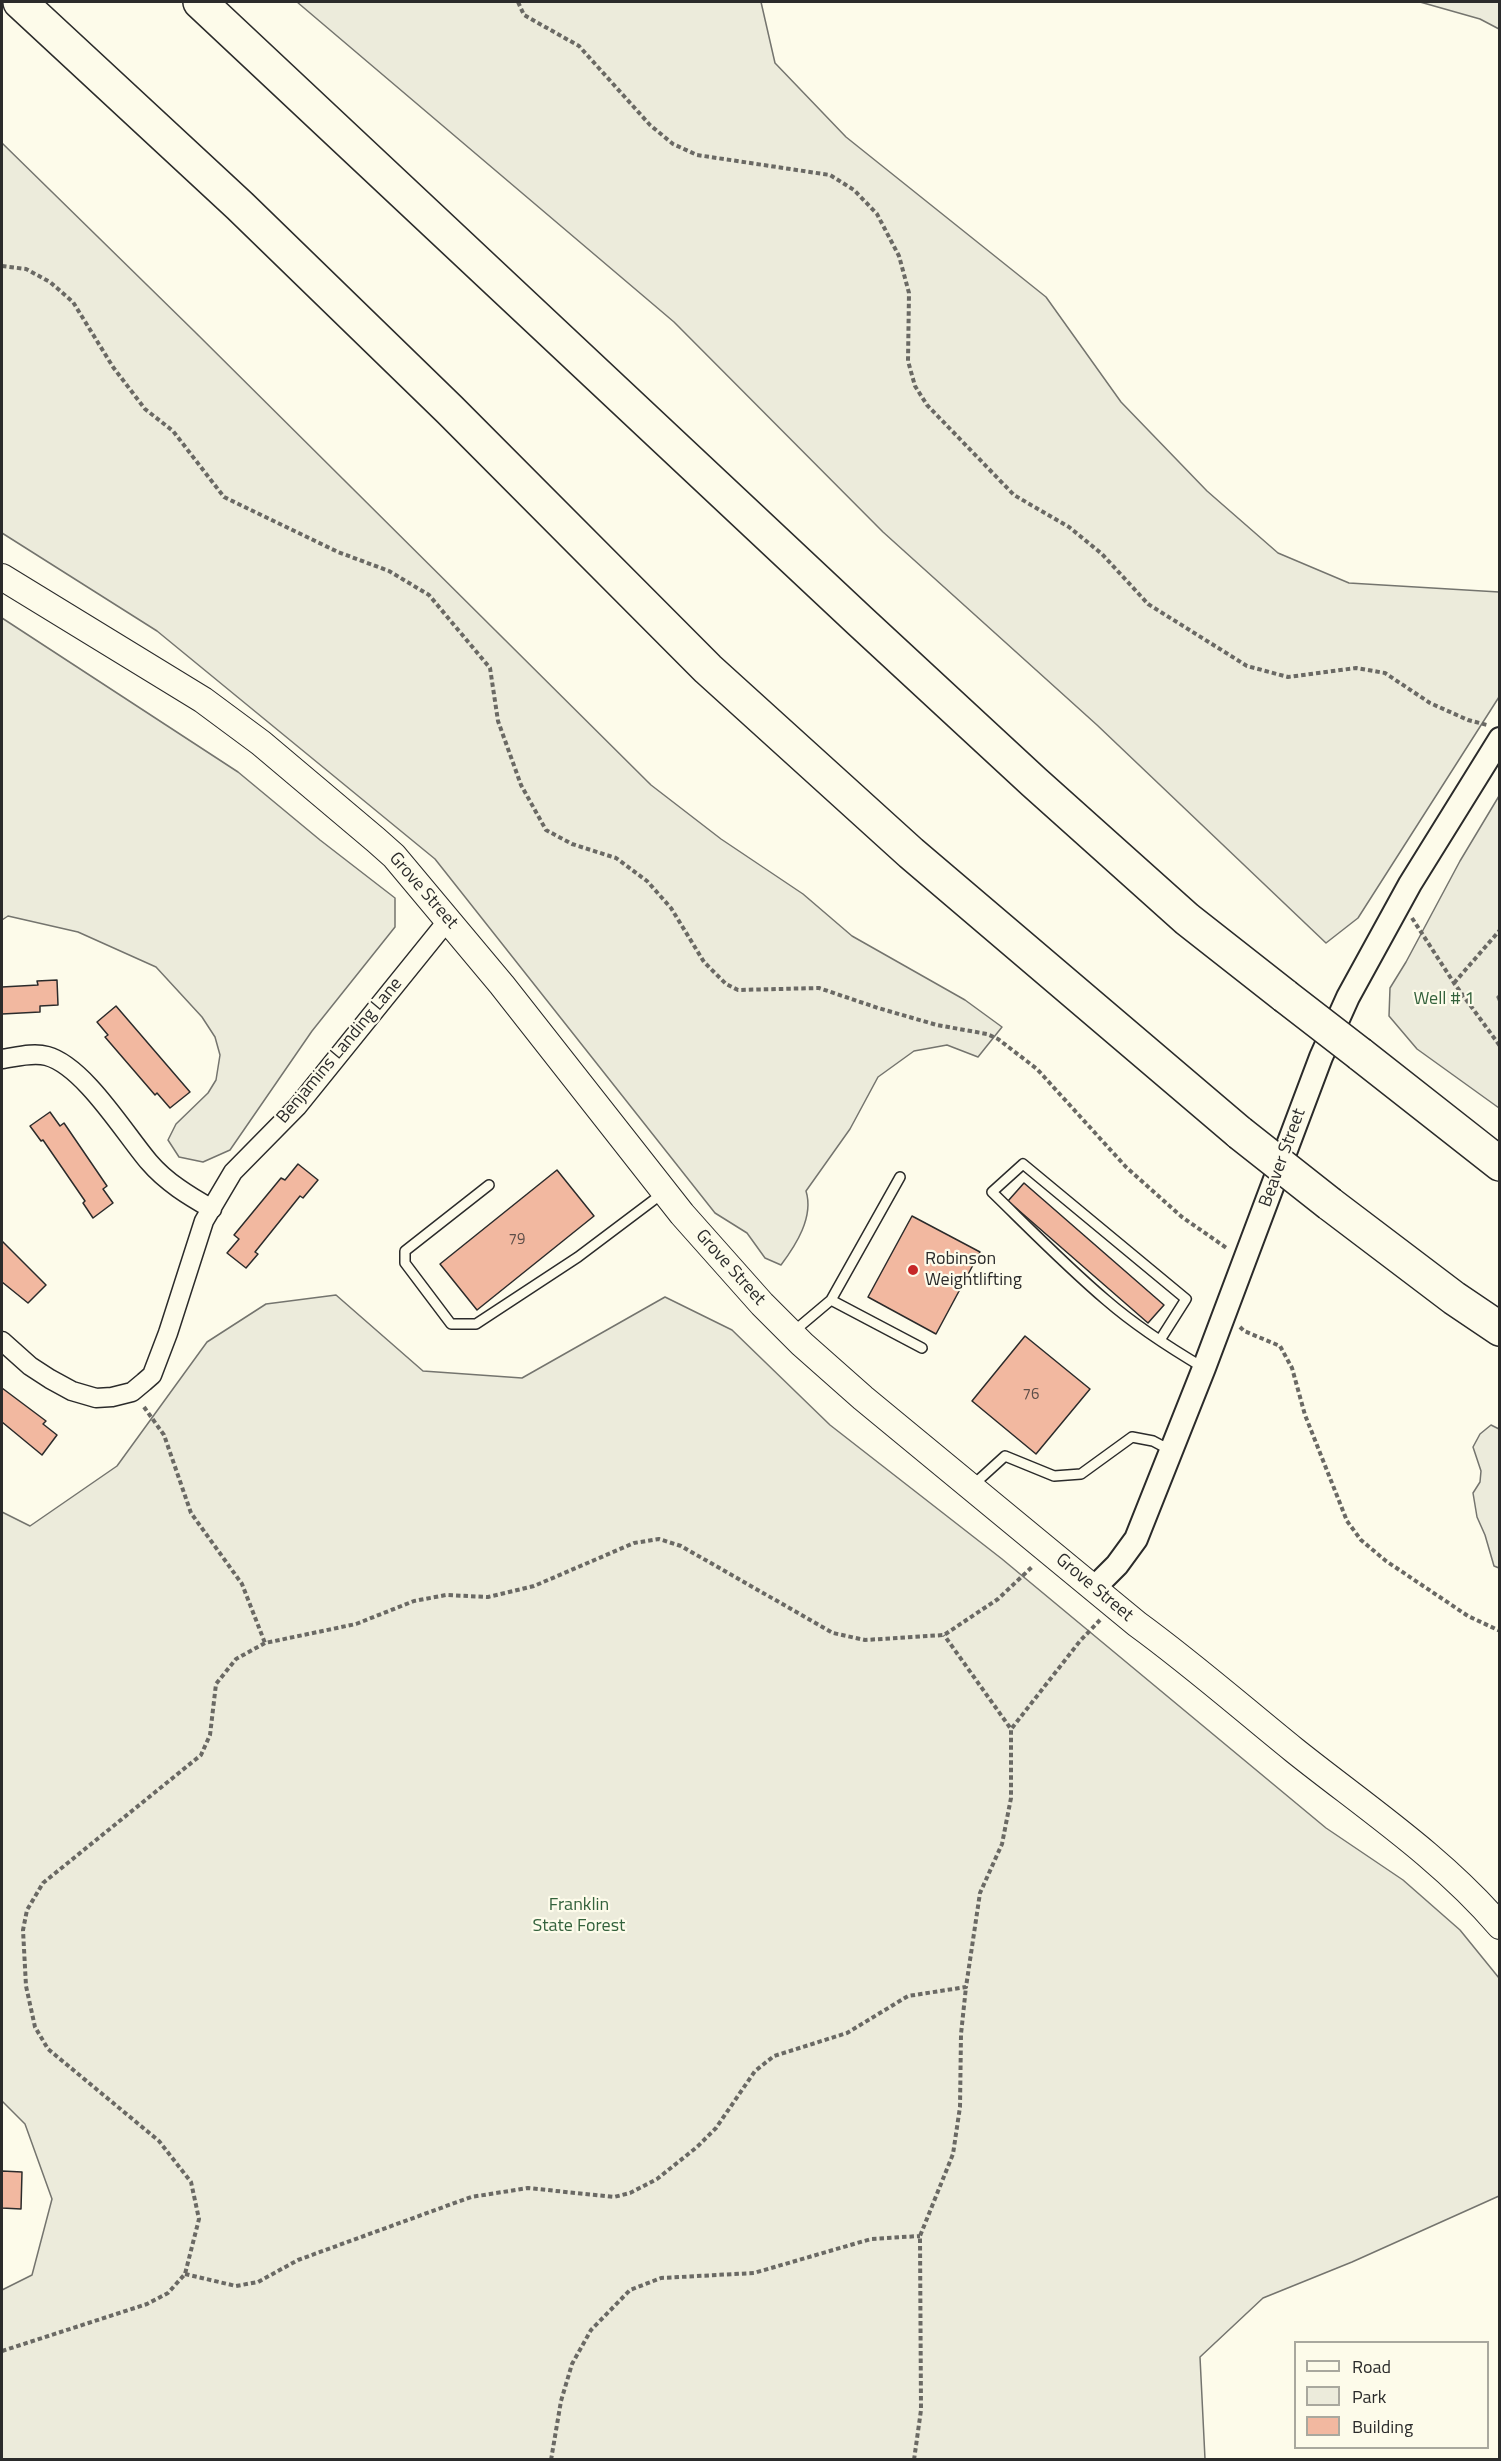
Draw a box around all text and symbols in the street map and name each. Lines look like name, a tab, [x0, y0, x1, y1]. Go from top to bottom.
street label: Grove Street	[384, 848, 462, 934]
street label: Benjamins Landing Lane	[273, 974, 407, 1128]
park label: Well # 1	[1413, 989, 1475, 1011]
street label: Beaver Street	[1255, 1106, 1311, 1210]
street label: Grove Street	[690, 1226, 770, 1310]
house number: 79	[509, 1231, 525, 1249]
place label: Robinson Weightlifting	[925, 1249, 1022, 1292]
marker: Robinson Weightlifting	[906, 1263, 920, 1277]
house number: 76	[1023, 1386, 1039, 1404]
street label: Grove Street	[1051, 1549, 1137, 1627]
park label: Franklin State Forest	[533, 1895, 625, 1938]
legend	[1294, 2341, 1489, 2449]
text: Road	[1352, 2353, 1391, 2380]
text: Park	[1352, 2383, 1386, 2410]
text: Building	[1352, 2413, 1413, 2440]

